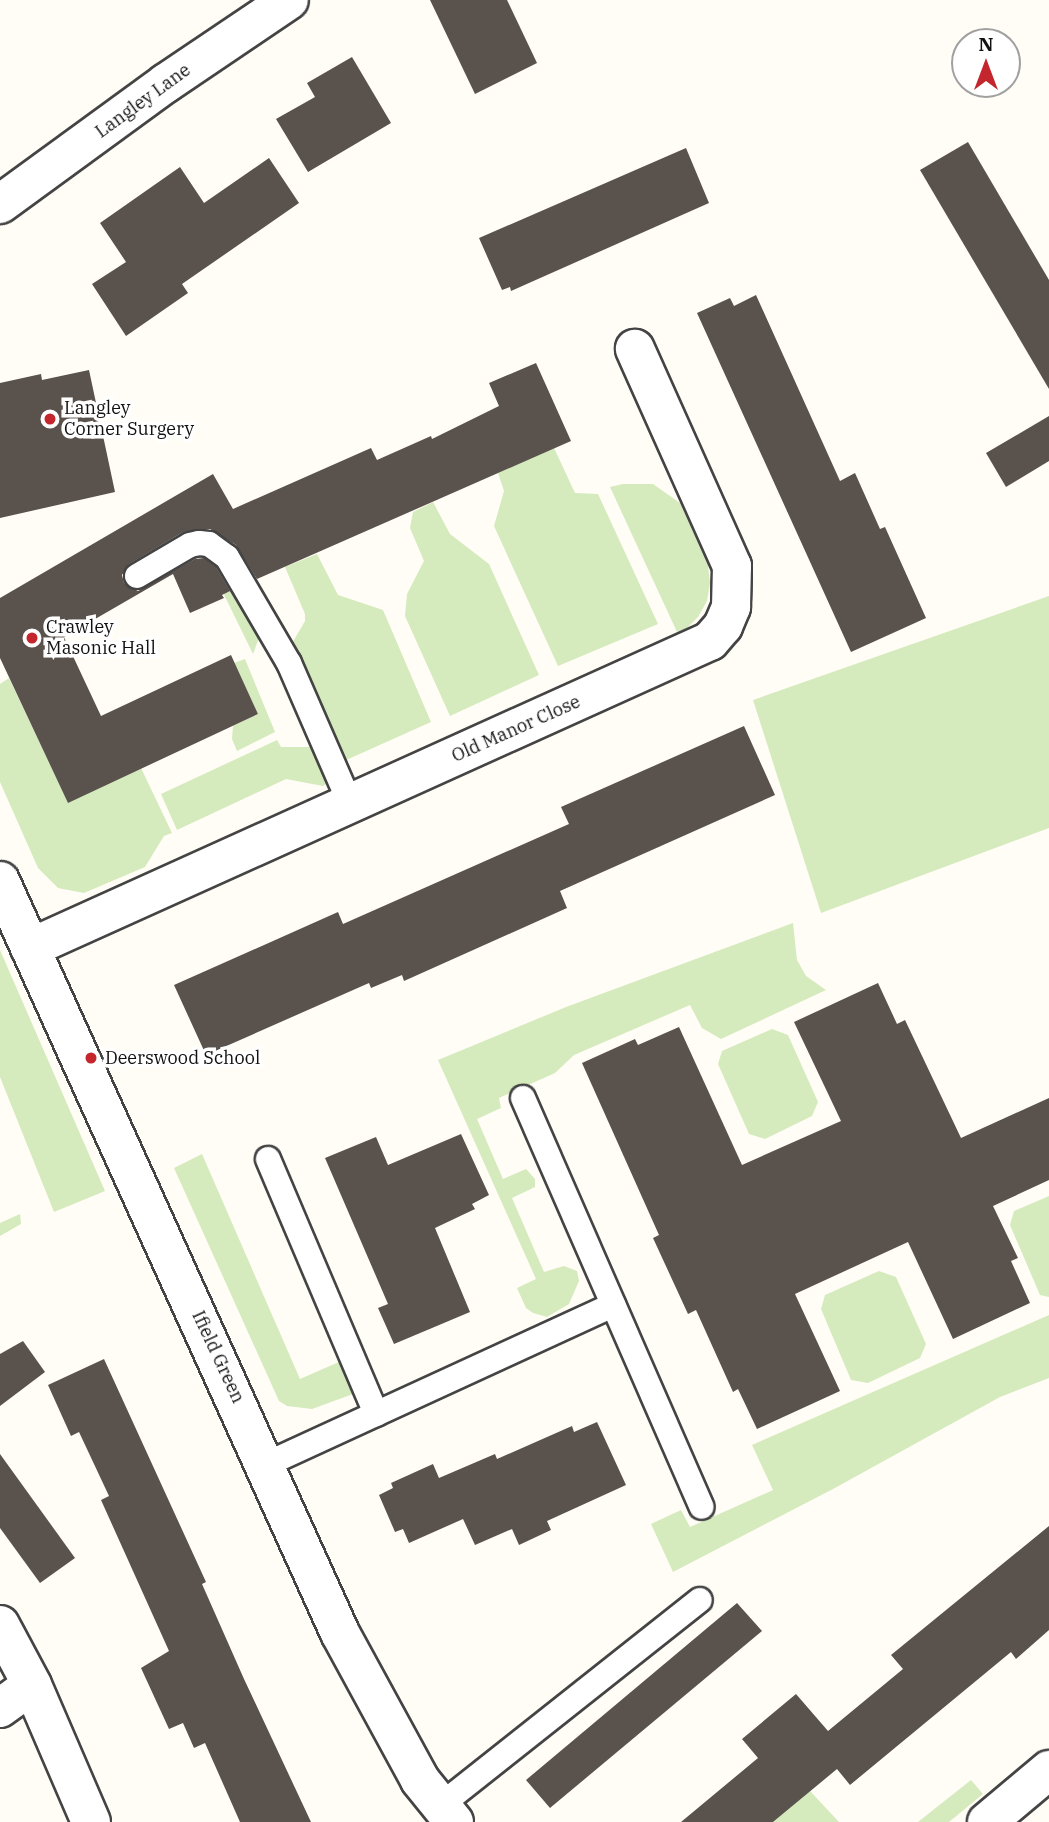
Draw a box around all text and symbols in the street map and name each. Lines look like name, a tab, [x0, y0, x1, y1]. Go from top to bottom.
north arrow	[951, 28, 1021, 98]
text: N	[978, 32, 994, 56]
street label: Langley Lane	[91, 59, 195, 143]
place label: Langley Corner Surgery	[64, 398, 194, 440]
marker: Langley Corner Surgery	[42, 411, 58, 427]
place label: Crawley Masonic Hall	[46, 617, 156, 660]
marker: Crawley Masonic Hall	[24, 630, 40, 646]
street label: Old Manor Close	[448, 691, 584, 767]
place label: Deerswood School	[105, 1047, 260, 1069]
marker: Deerswood School	[83, 1050, 99, 1066]
street label: Ifield Green	[187, 1307, 249, 1407]

